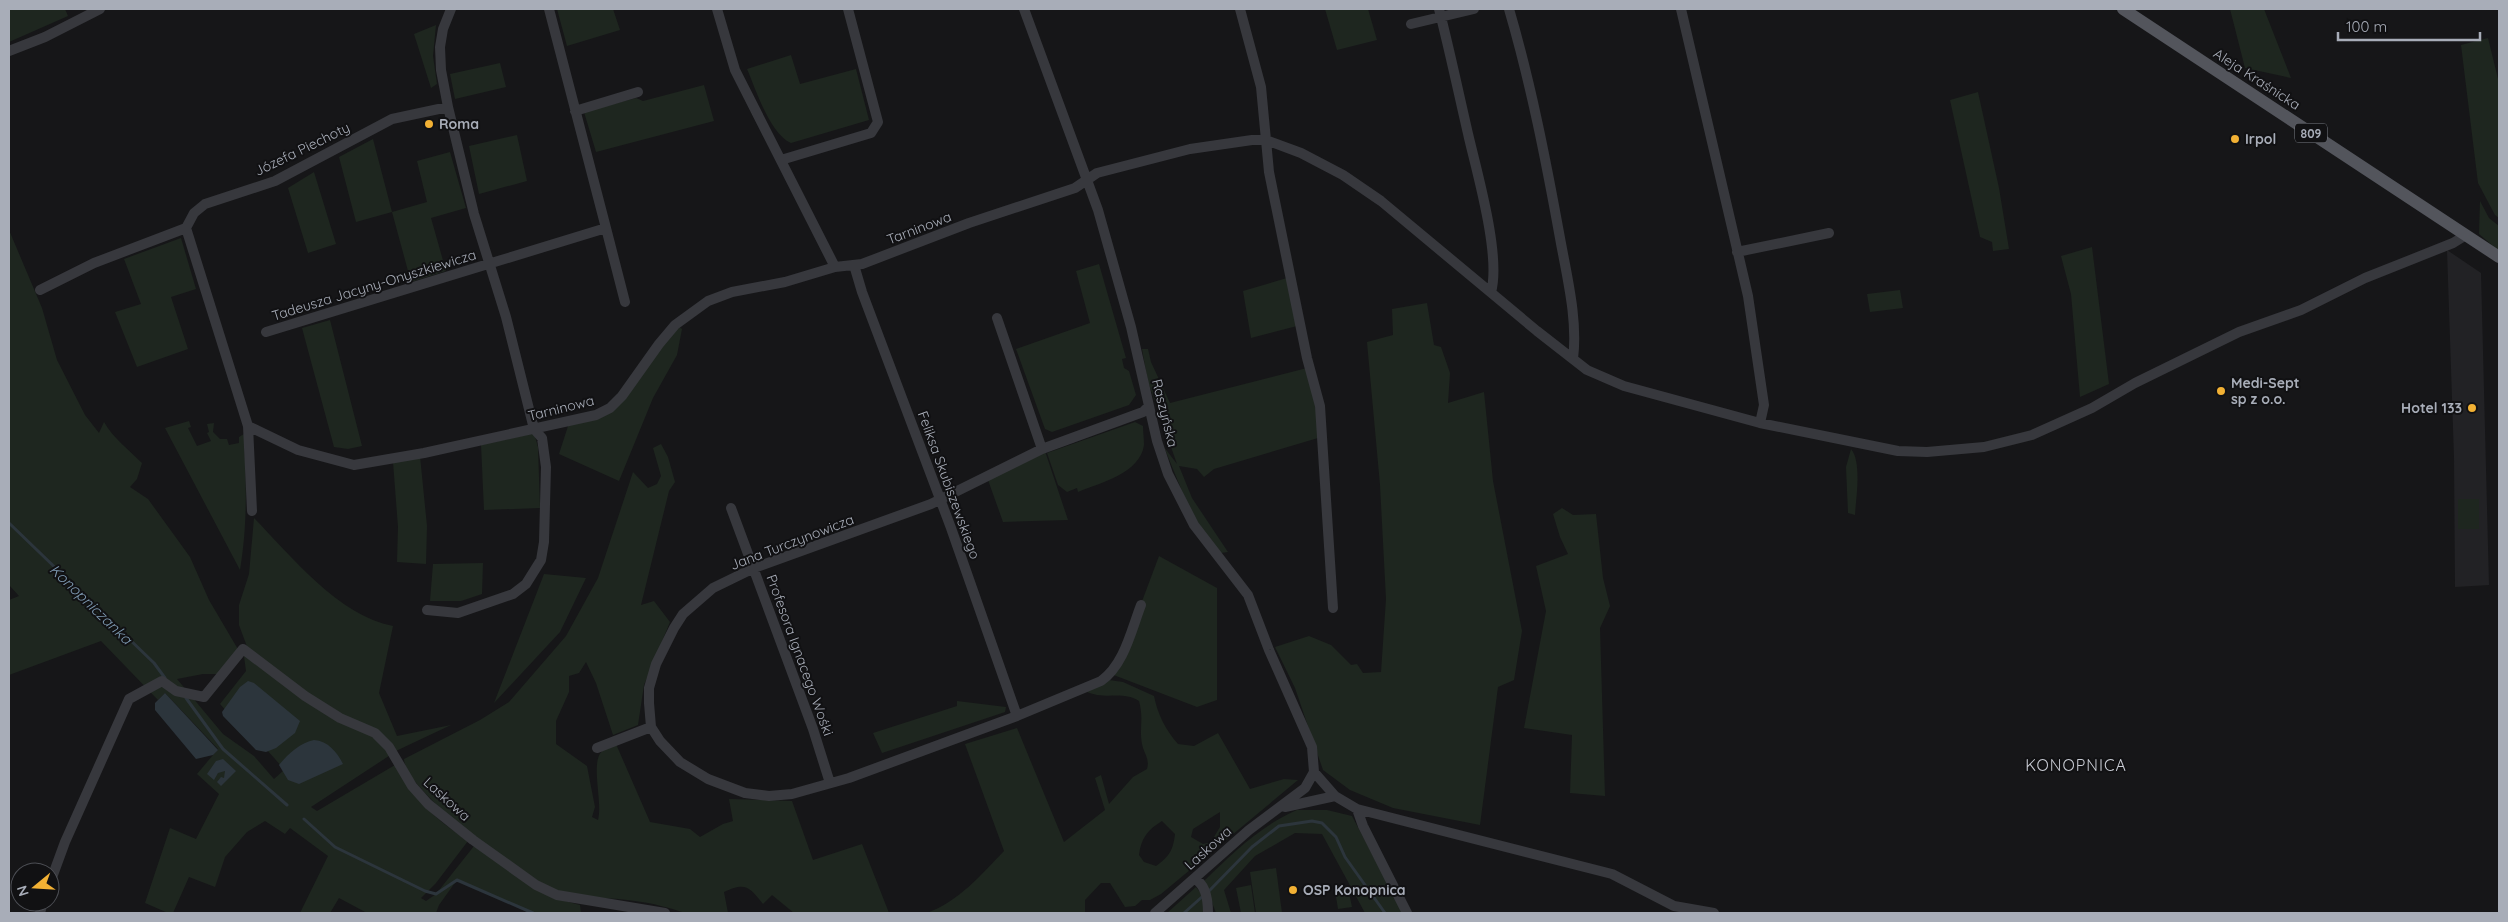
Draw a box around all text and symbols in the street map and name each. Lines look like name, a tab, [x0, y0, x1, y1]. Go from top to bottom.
scale bar	[2338, 10, 2480, 42]
text: 100 m	[2346, 17, 2387, 36]
street label: Aleja Kraśnicka	[2210, 44, 2304, 114]
place label: Roma	[439, 115, 479, 133]
street label: Józefa Piechoty	[251, 118, 353, 180]
marker: Roma	[423, 118, 435, 130]
road number: 809	[2295, 124, 2327, 142]
place label: Irpol	[2245, 130, 2276, 148]
marker: Irpol	[2229, 133, 2241, 145]
street label: Tarninowa	[884, 207, 954, 249]
street label: Tadeusza Jacyny-Onyszkiewicza	[270, 245, 478, 325]
place label: Medi-Sept sp z o.o.	[2231, 374, 2300, 408]
street label: Raszyńska	[1148, 377, 1182, 449]
marker: Medi-Sept sp z o.o.	[2215, 385, 2227, 397]
street label: Tarninowa	[526, 391, 596, 425]
place label: Hotel 133	[2401, 399, 2462, 417]
marker: Hotel 133	[2466, 402, 2478, 414]
street label: Feliksa Skubiszewskiego	[914, 408, 984, 562]
street label: Jana Turczynowicza	[728, 510, 856, 574]
water label: Konopniczanka	[46, 560, 137, 649]
street label: Profesora Ignacego Wośki	[762, 572, 838, 738]
district label: KONOPNICA	[2025, 755, 2127, 775]
street label: Laskowa	[420, 773, 474, 825]
street label: Laskowa	[1181, 822, 1235, 874]
north arrow	[10, 862, 60, 912]
place label: OSP Konopnica	[1303, 881, 1406, 899]
text: N	[12, 883, 33, 899]
marker: OSP Konopnica	[1287, 884, 1299, 896]

